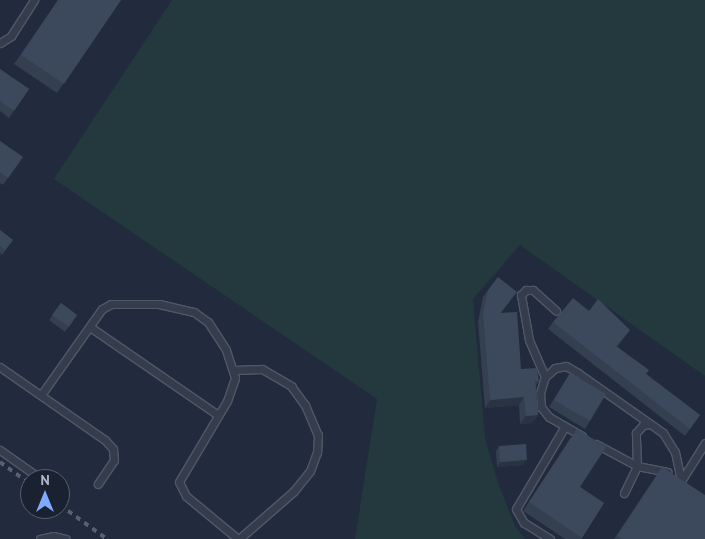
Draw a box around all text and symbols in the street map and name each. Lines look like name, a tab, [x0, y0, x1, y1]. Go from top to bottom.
north arrow	[20, 469, 70, 519]
text: N	[40, 471, 50, 489]

